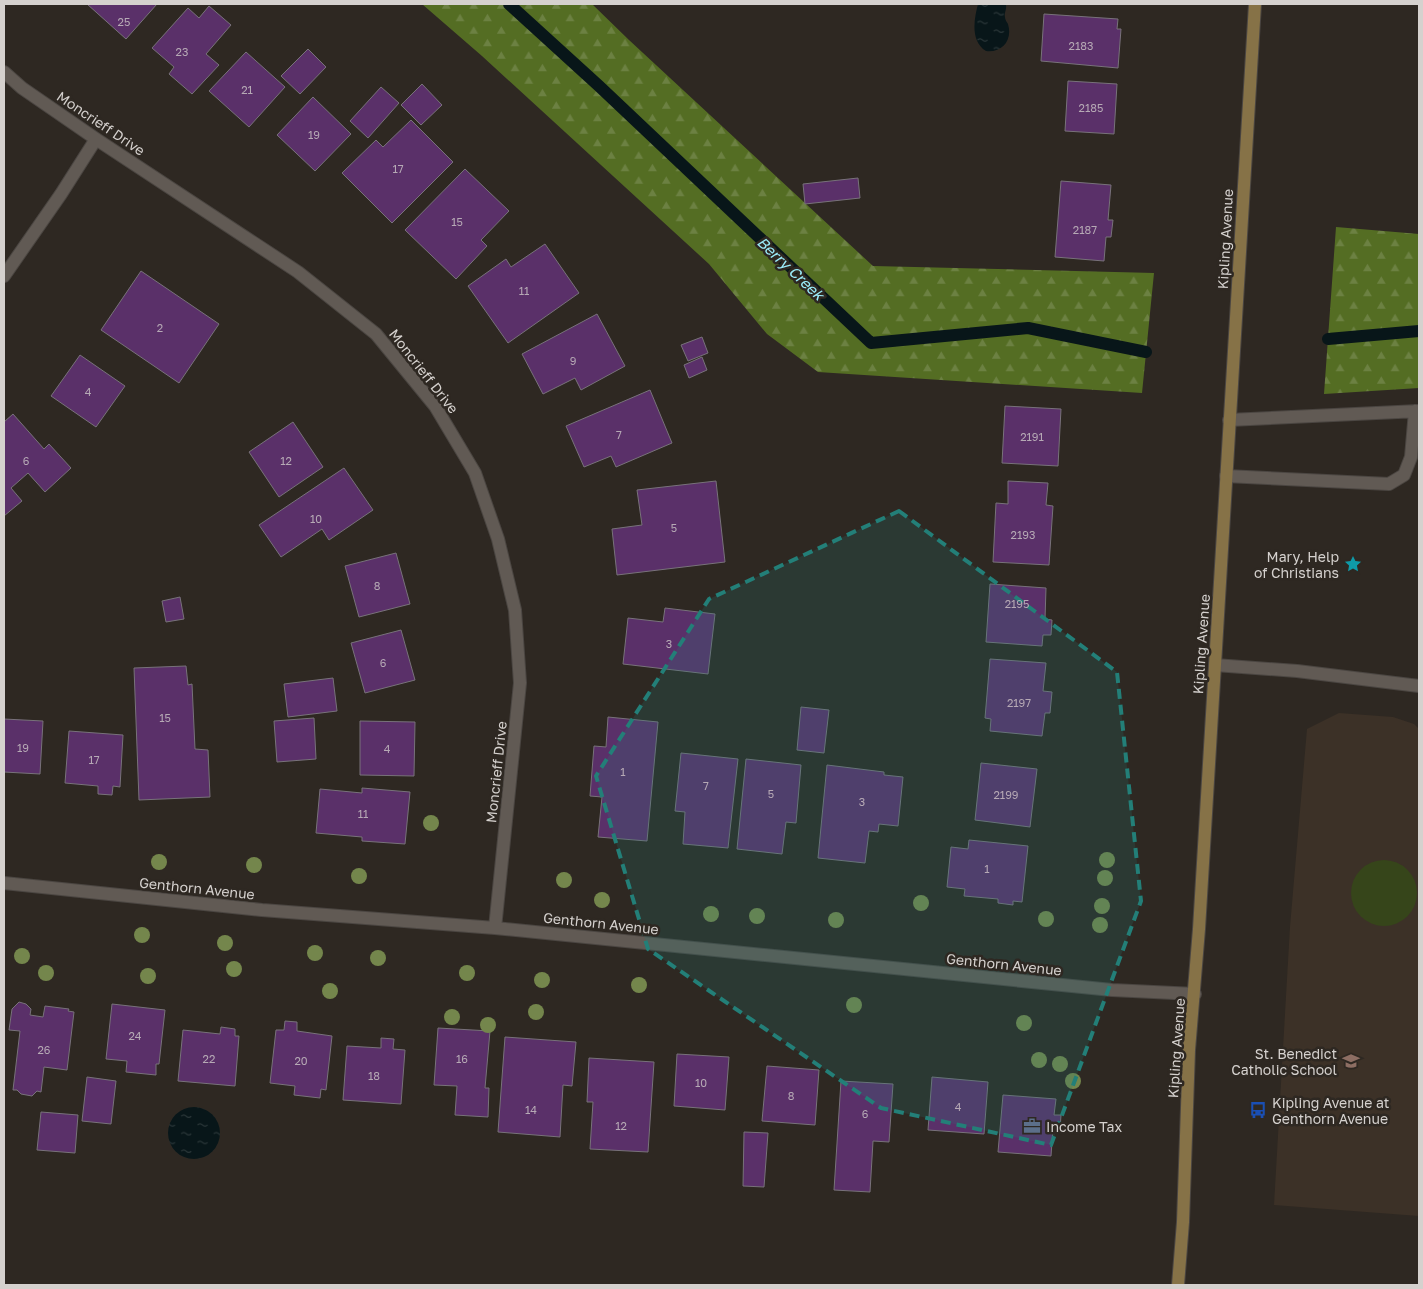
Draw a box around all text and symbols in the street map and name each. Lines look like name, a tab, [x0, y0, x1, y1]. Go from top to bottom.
house number: 25	[118, 15, 130, 28]
house number: 2183	[1069, 39, 1093, 52]
house number: 23	[176, 45, 188, 58]
house number: 21	[241, 83, 253, 96]
street label: Moncrieff Drive	[54, 87, 148, 159]
house number: 2185	[1079, 101, 1103, 114]
house number: 19	[308, 128, 320, 141]
house number: 17	[392, 162, 404, 175]
street label: Kipling Avenue	[1214, 188, 1236, 290]
house number: 15	[451, 215, 463, 228]
house number: 2187	[1073, 223, 1097, 236]
water label: Berry Creek	[753, 232, 829, 305]
house number: 11	[519, 284, 529, 297]
house number: 2	[157, 321, 163, 334]
street label: Moncrieff Drive	[386, 325, 462, 417]
house number: 9	[570, 354, 576, 367]
house number: 4	[85, 385, 92, 398]
house number: 7	[616, 428, 622, 441]
house number: 2191	[1020, 430, 1044, 443]
house number: 6	[23, 454, 30, 467]
house number: 12	[280, 454, 292, 467]
house number: 10	[310, 512, 322, 525]
house number: 5	[671, 521, 677, 534]
house number: 2193	[1011, 528, 1035, 541]
place label: Mary, Help of Christians	[1254, 548, 1339, 581]
place icon: Mary, Help of Christians	[1343, 554, 1363, 574]
house number: 8	[374, 579, 381, 592]
street label: Kipling Avenue	[1189, 593, 1213, 695]
house number: 2195	[1005, 597, 1029, 610]
house number: 3	[666, 637, 672, 650]
house number: 6	[380, 656, 387, 669]
house number: 2197	[1007, 696, 1031, 709]
house number: 15	[159, 711, 171, 724]
street label: Moncrieff Drive	[482, 720, 510, 824]
house number: 19	[17, 741, 29, 754]
house number: 4	[384, 742, 391, 755]
house number: 17	[88, 753, 100, 766]
house number: 1	[620, 765, 626, 778]
house number: 7	[703, 779, 709, 792]
house number: 5	[768, 787, 774, 800]
house number: 2199	[993, 788, 1019, 801]
house number: 3	[859, 795, 865, 808]
house number: 11	[358, 807, 368, 820]
house number: 1	[984, 862, 990, 875]
street label: Genthorn Avenue	[138, 873, 256, 903]
street label: Genthorn Avenue	[542, 908, 660, 938]
street label: Genthorn Avenue	[945, 949, 1063, 979]
street label: Kipling Avenue	[1164, 997, 1188, 1099]
house number: 24	[128, 1029, 142, 1042]
house number: 26	[37, 1043, 51, 1056]
place label: St. Benedict Catholic School	[1231, 1045, 1337, 1078]
school or university icon: St. Benedict Catholic School	[1341, 1051, 1361, 1071]
house number: 22	[203, 1052, 215, 1065]
house number: 16	[456, 1052, 468, 1065]
house number: 20	[294, 1054, 308, 1067]
house number: 18	[368, 1069, 380, 1082]
house number: 10	[695, 1076, 707, 1089]
house number: 8	[788, 1089, 795, 1102]
place label: Kipling Avenue at Genthorn Avenue	[1272, 1094, 1389, 1127]
house number: 4	[955, 1100, 962, 1113]
bus stop icon: Kipling Avenue at Genthorn Avenue	[1248, 1100, 1268, 1120]
house number: 14	[525, 1103, 537, 1116]
house number: 6	[862, 1107, 869, 1120]
office icon: Income Tax	[1022, 1116, 1042, 1136]
place label: Income Tax	[1046, 1118, 1122, 1135]
house number: 12	[615, 1119, 627, 1132]

